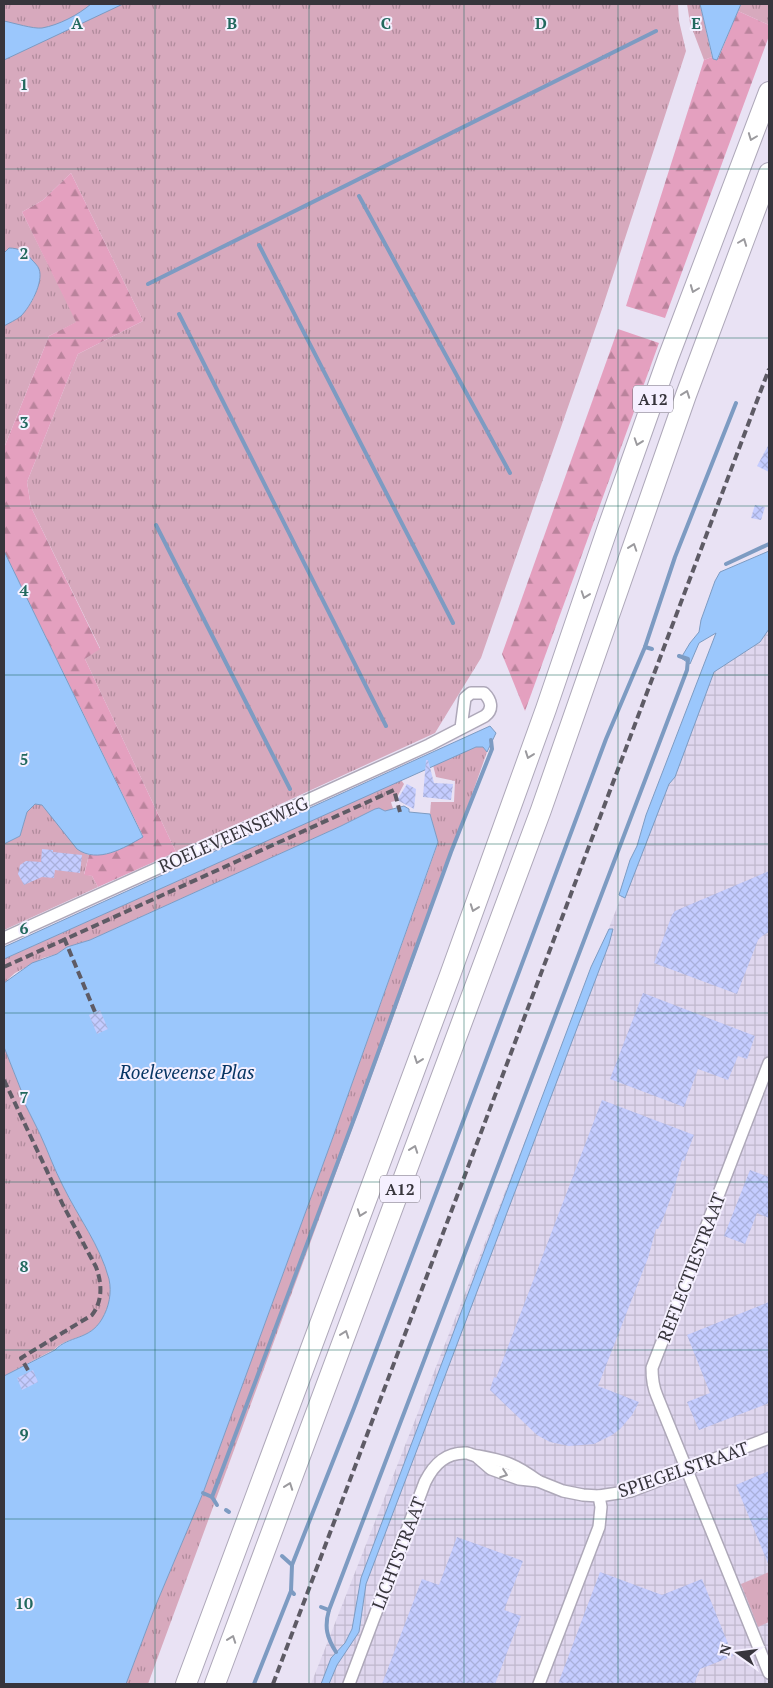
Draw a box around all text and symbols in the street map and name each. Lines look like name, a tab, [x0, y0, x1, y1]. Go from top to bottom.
text: A	[71, 12, 83, 34]
text: B	[227, 12, 237, 34]
text: C	[381, 12, 391, 34]
text: D	[535, 12, 547, 34]
text: E	[691, 12, 701, 34]
text: 1	[19, 73, 29, 95]
one-way arrow	[747, 132, 758, 141]
one-way arrow	[737, 238, 747, 246]
text: 2	[19, 242, 29, 264]
one-way arrow	[690, 284, 700, 293]
road number: A12	[633, 386, 673, 412]
one-way arrow	[680, 390, 690, 399]
text: 3	[19, 411, 29, 433]
one-way arrow	[634, 437, 644, 445]
one-way arrow	[627, 544, 637, 552]
text: 4	[19, 579, 29, 601]
one-way arrow	[580, 590, 590, 599]
text: 5	[19, 748, 29, 770]
one-way arrow	[525, 750, 535, 759]
street label: ROELEVEENSEWEG	[154, 790, 312, 878]
one-way arrow	[470, 903, 480, 912]
text: 6	[19, 917, 29, 939]
one-way arrow	[414, 1056, 424, 1064]
water label: Roeleveense Plas	[118, 1059, 255, 1084]
text: 7	[19, 1086, 29, 1108]
one-way arrow	[408, 1145, 418, 1154]
road number: A12	[380, 1176, 420, 1202]
street label: REFLECTIESTRAAT	[652, 1189, 730, 1345]
one-way arrow	[357, 1208, 367, 1216]
text: 8	[19, 1255, 29, 1277]
one-way arrow	[339, 1330, 350, 1339]
text: 9	[19, 1423, 29, 1445]
street label: SPIEGELSTRAAT	[615, 1435, 751, 1503]
one-way arrow	[500, 1468, 508, 1478]
one-way arrow	[283, 1482, 293, 1491]
street label: LICHTSTRAAT	[366, 1493, 430, 1613]
text: 10	[15, 1592, 33, 1614]
north arrow	[713, 1628, 763, 1678]
one-way arrow	[226, 1635, 236, 1643]
text: N	[714, 1642, 735, 1657]

